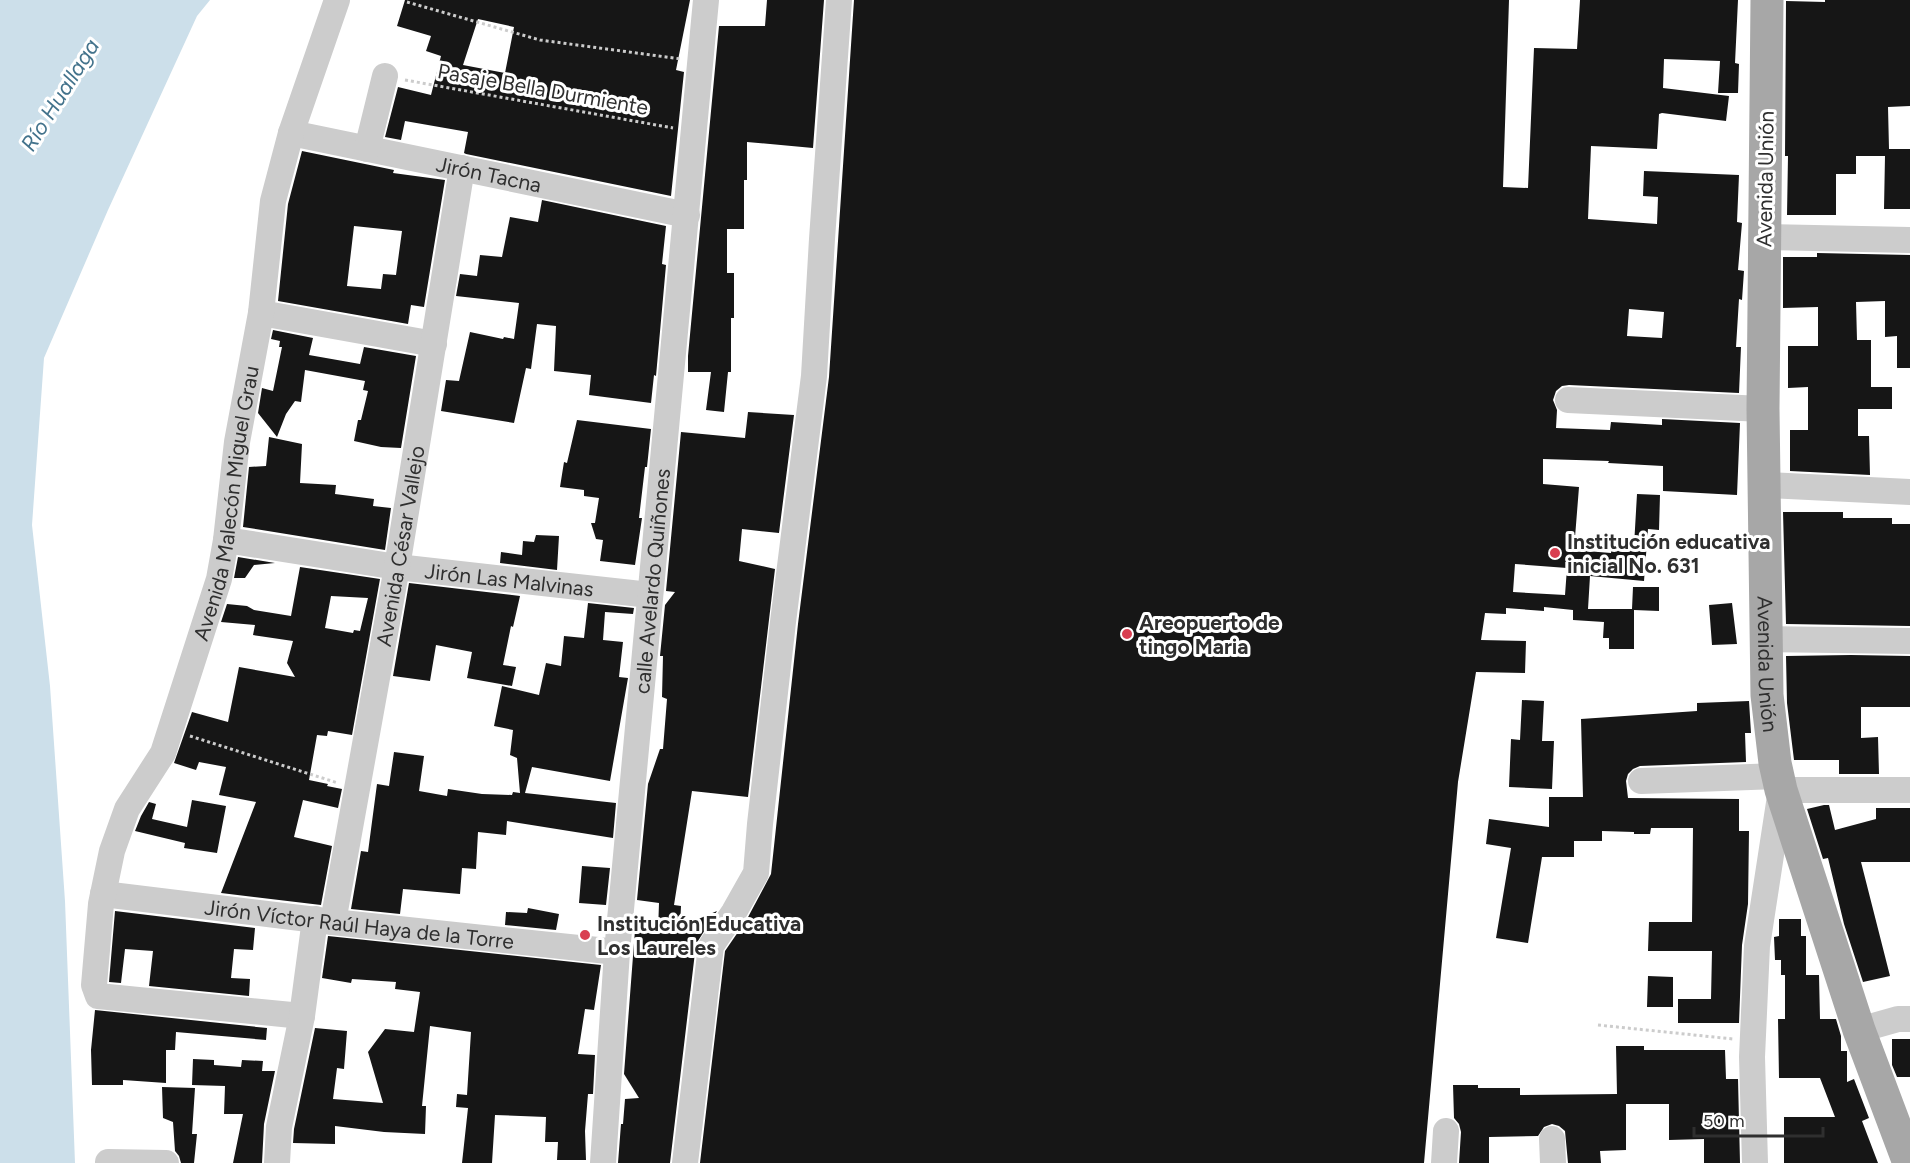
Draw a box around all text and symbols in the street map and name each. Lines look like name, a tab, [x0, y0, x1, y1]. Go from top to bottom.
water label: Río Huallaga	[15, 34, 105, 156]
street label: Pasaje Bella Durmiente	[436, 58, 650, 120]
street label: Avenida Unión	[1751, 111, 1779, 247]
street label: Jirón Tacna	[434, 151, 544, 197]
street label: Avenida Malecón Miguel Grau	[188, 364, 263, 644]
street label: Avenida César Vallejo	[370, 444, 429, 648]
street label: calle Avelardo Quiñones	[629, 467, 675, 695]
place label: Institución educativa inicial No. 631	[1567, 529, 1770, 578]
marker: Institución educativa inicial No. 631	[1548, 546, 1562, 560]
street label: Jirón Las Malvinas	[423, 558, 595, 601]
street label: Avenida Unión	[1753, 596, 1784, 733]
place label: Areopuerto de tingo Maria	[1139, 610, 1280, 659]
marker: Areopuerto de tingo Maria	[1120, 627, 1134, 641]
street label: Jirón Víctor Raúl Haya de la Torre	[203, 894, 515, 954]
place label: Institución Educativa Los Laureles	[597, 911, 801, 960]
marker: Institución Educativa Los Laureles	[578, 928, 592, 942]
scale bar	[1694, 1100, 1823, 1138]
text: 50 m	[1703, 1110, 1745, 1132]

